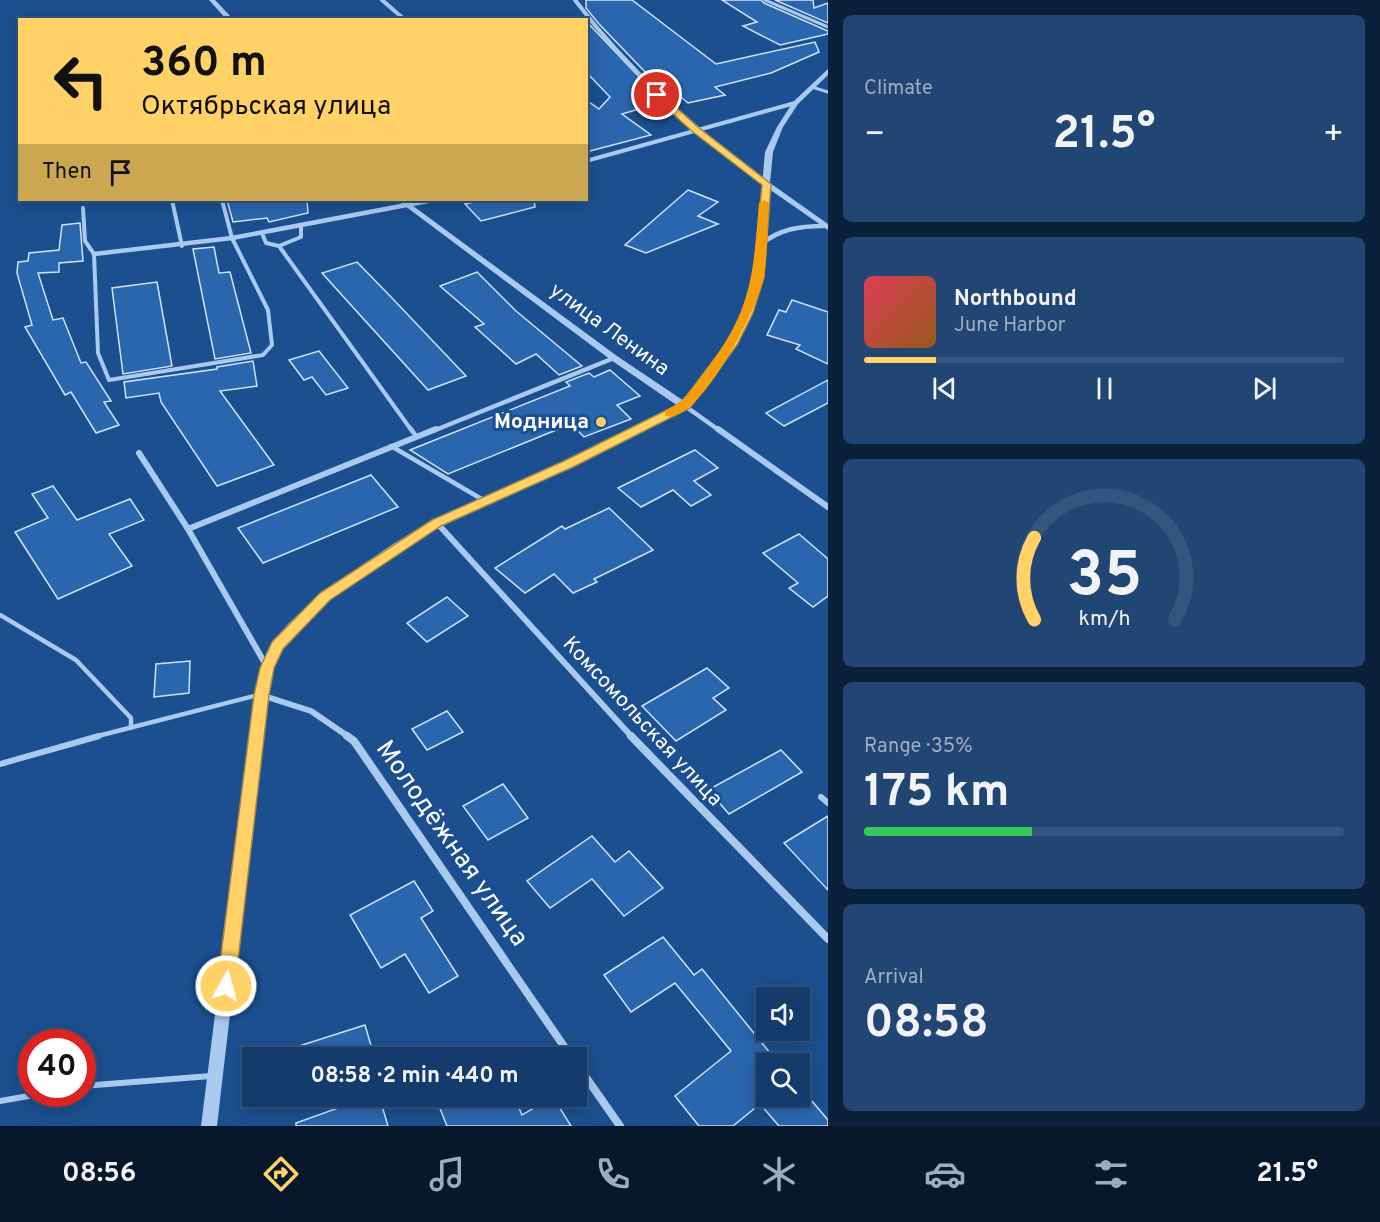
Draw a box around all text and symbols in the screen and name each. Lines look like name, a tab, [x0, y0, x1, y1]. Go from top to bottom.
text: 360 m	[141, 38, 267, 91]
icon: left	[42, 42, 120, 120]
pin	[631, 69, 682, 120]
text: Climate	[864, 76, 933, 102]
icon: arrive	[640, 78, 673, 111]
text: Октябрьская улица	[141, 90, 391, 124]
text: 21.5°	[1053, 107, 1155, 164]
text: −	[864, 115, 885, 157]
text: +	[1323, 115, 1344, 157]
icon: arrive	[104, 156, 137, 189]
text: Then	[42, 159, 92, 186]
street label: улица Ленина	[544, 277, 674, 383]
text: Northbound	[954, 286, 1077, 313]
text: June Harbor	[954, 313, 1066, 339]
icon: previous	[928, 372, 961, 405]
icon: pause	[1088, 372, 1121, 405]
icon: next	[1248, 372, 1281, 405]
place label: Модница	[494, 409, 589, 436]
marker: Модница	[594, 415, 608, 429]
text: 35	[1066, 539, 1142, 618]
text: km/h	[1078, 606, 1130, 633]
street label: Комсомольская улица	[556, 631, 728, 813]
street label: Молодёжная улица	[367, 734, 535, 954]
text: Range · 35%	[864, 734, 973, 760]
text: 175 km	[864, 765, 1009, 822]
position arrow	[194, 954, 258, 1018]
text: Arrival	[864, 965, 924, 991]
map controls	[756, 987, 810, 1107]
button: sound	[756, 987, 810, 1041]
text: 08:58	[864, 996, 989, 1053]
speed limit sign: 40	[18, 1029, 96, 1107]
button: search	[756, 1053, 810, 1107]
text: 08:58 · 2 min · 440 m	[311, 1063, 518, 1090]
icon: directions	[260, 1153, 302, 1195]
icon: music	[426, 1153, 468, 1195]
icon: phone	[592, 1153, 634, 1195]
icon: climate	[758, 1153, 800, 1195]
icon: car	[924, 1153, 966, 1195]
icon: filters	[1090, 1153, 1132, 1195]
text: 08:56	[62, 1157, 136, 1191]
text: 21.5°	[1256, 1157, 1318, 1191]

